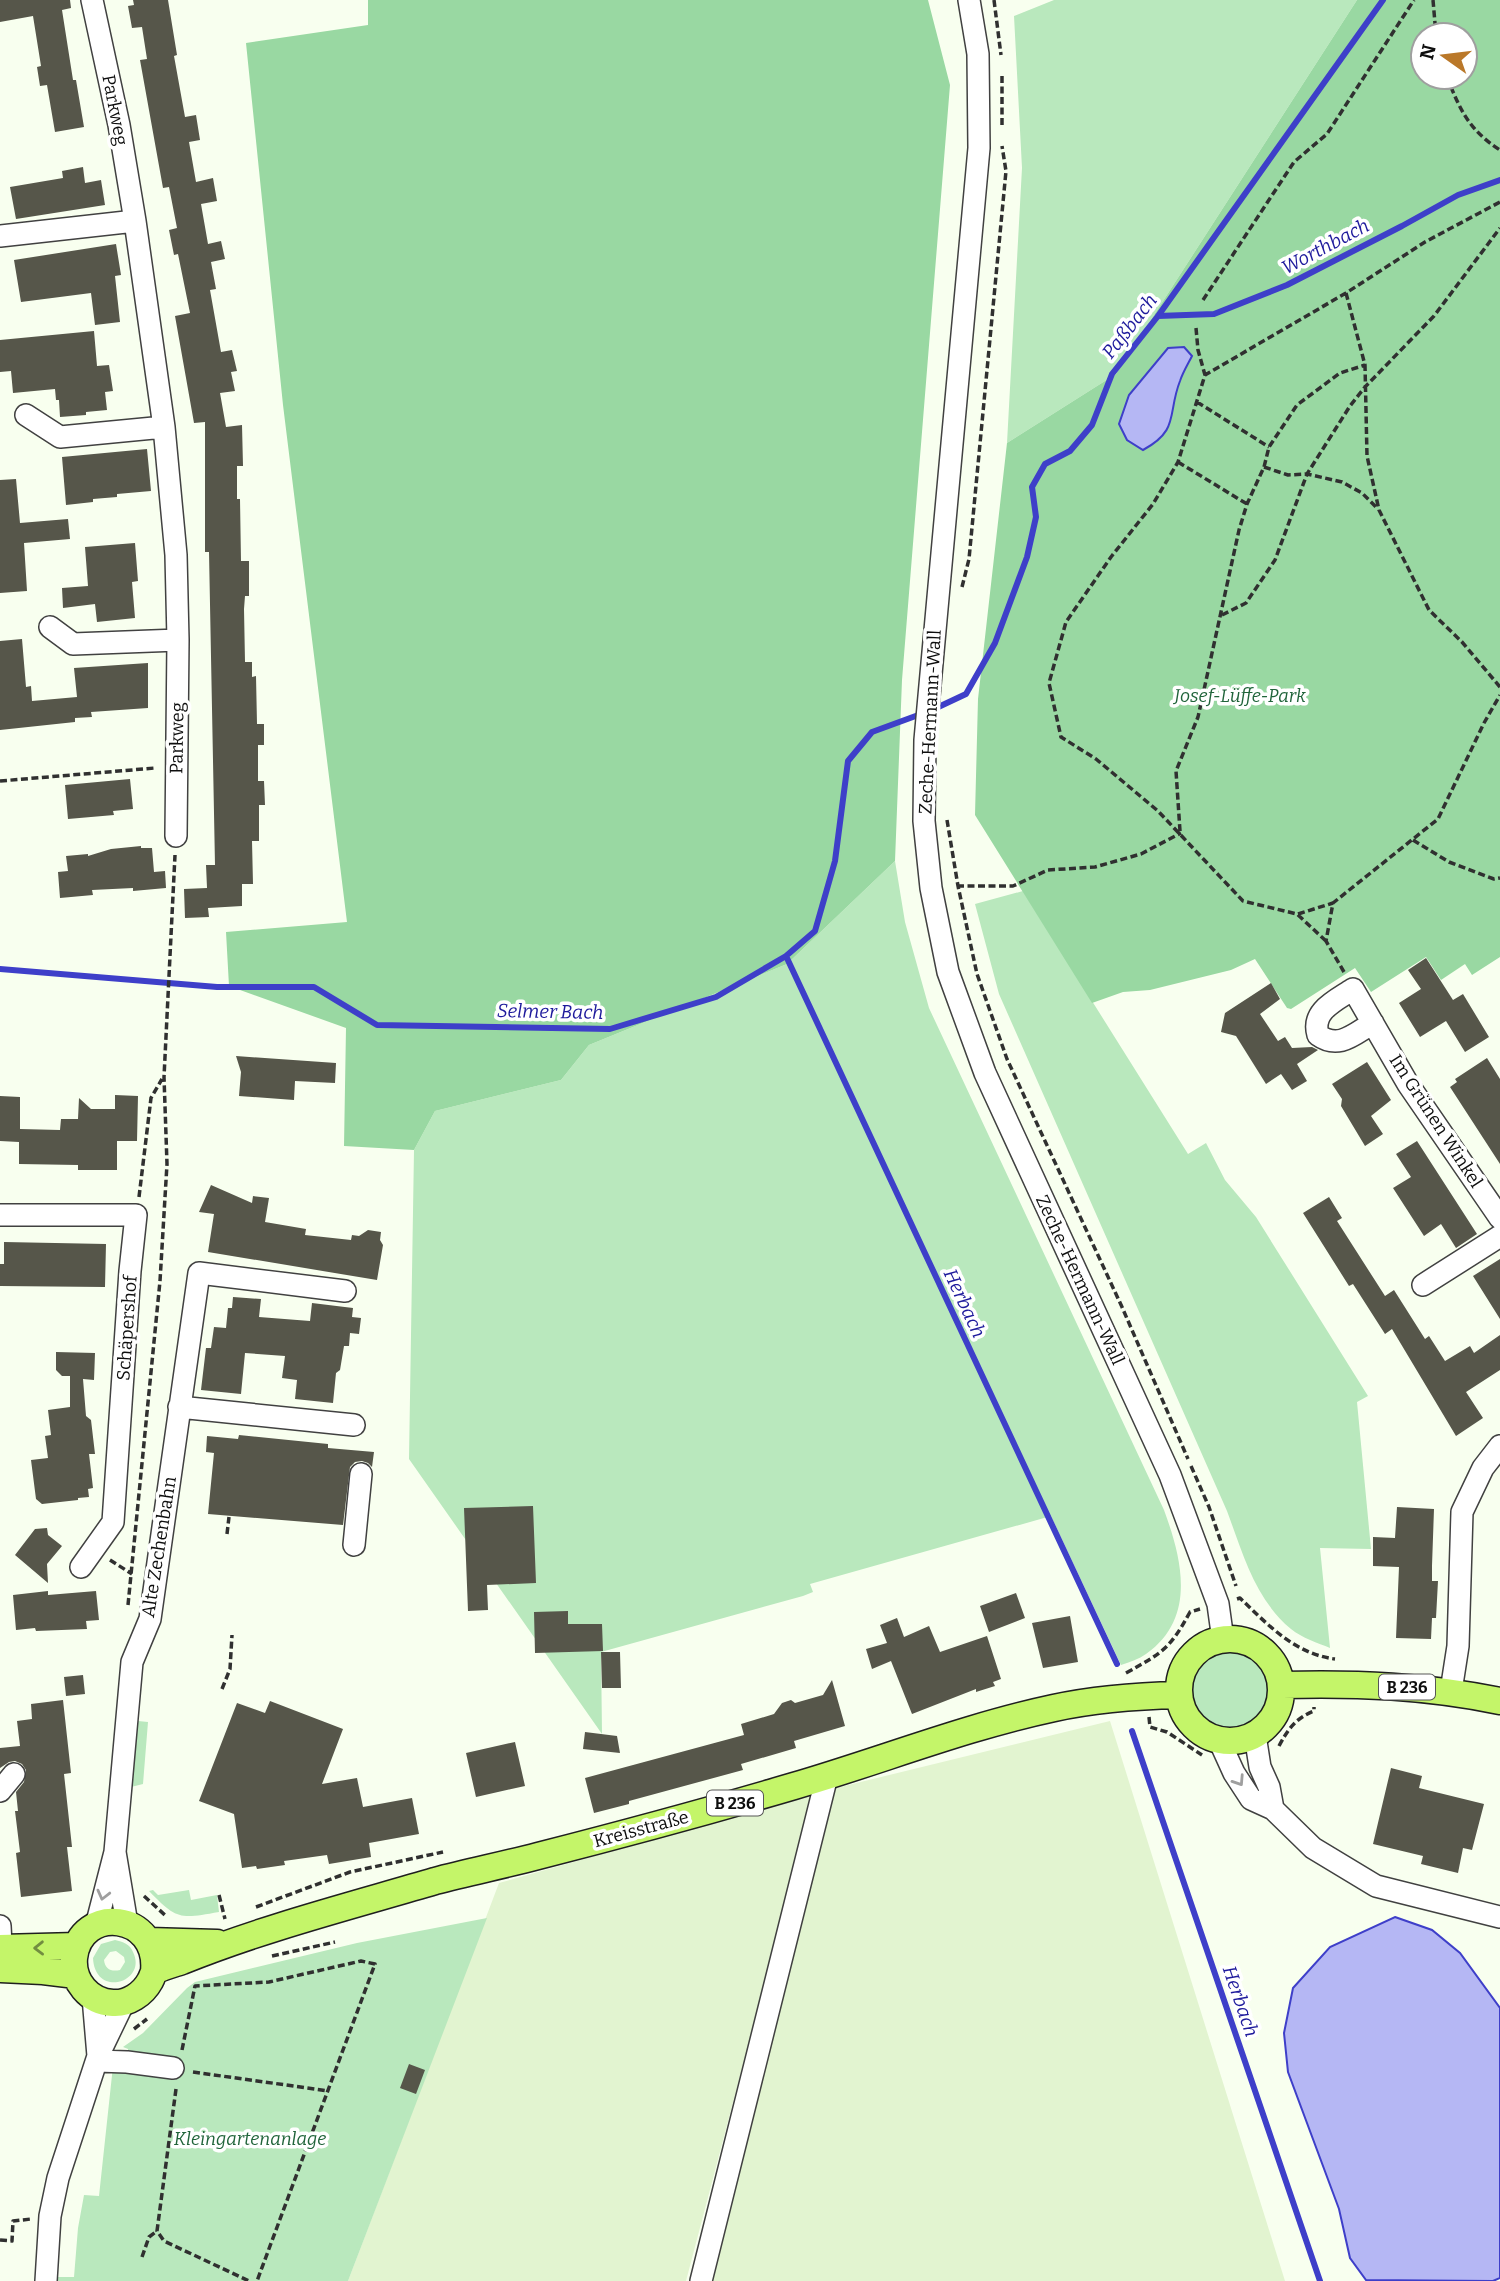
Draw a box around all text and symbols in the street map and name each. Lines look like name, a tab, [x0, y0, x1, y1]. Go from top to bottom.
north arrow	[1409, 21, 1479, 91]
text: N	[1415, 42, 1441, 62]
street label: Parkweg	[97, 73, 133, 147]
water label: Worthbach	[1278, 214, 1373, 279]
water label: Paßbach	[1097, 289, 1162, 363]
street label: Zeche-Hermann-Wall	[914, 629, 946, 815]
park label: Josef-Lüffe-Park	[1172, 685, 1306, 707]
street label: Parkweg	[165, 702, 189, 774]
water label: Selmer Bach	[497, 999, 603, 1024]
street label: Im Grünen Winkel	[1385, 1050, 1487, 1192]
street label: Zeche-Hermann-Wall	[1031, 1192, 1129, 1368]
water label: Herbach	[939, 1265, 990, 1341]
street label: Schäpershof	[112, 1273, 142, 1381]
street label: Alte Zechenbahn	[137, 1474, 181, 1619]
road number: B 236	[1379, 1674, 1435, 1700]
one-way arrow	[1231, 1773, 1244, 1786]
road number: B 236	[707, 1790, 763, 1815]
street label: Kreisstraße	[591, 1806, 691, 1852]
one-way arrow	[97, 1889, 111, 1901]
one-way arrow	[33, 1940, 43, 1956]
water label: Herbach	[1218, 1963, 1263, 2040]
park label: Kleingartenanlage	[174, 2128, 326, 2150]

